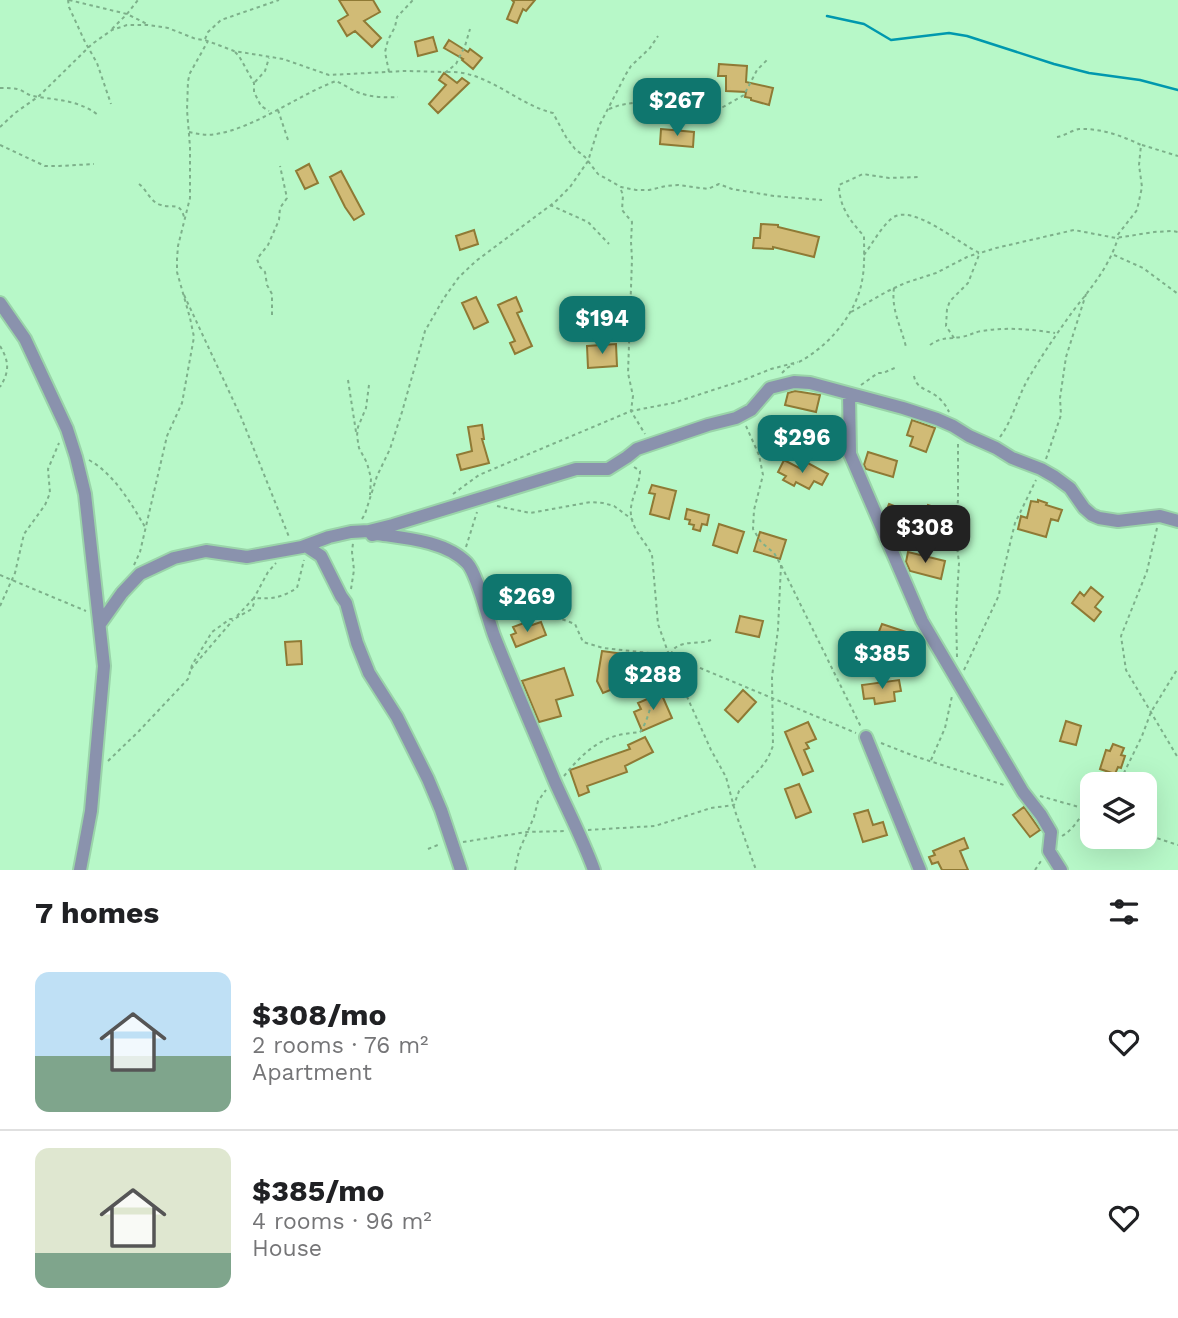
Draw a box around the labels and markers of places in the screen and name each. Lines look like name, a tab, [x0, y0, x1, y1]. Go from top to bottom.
pin: $267	[636, 78, 718, 138]
pin: $194	[561, 296, 643, 356]
pin: $296	[761, 416, 843, 475]
pin: $308	[884, 505, 966, 565]
pin: $269	[486, 574, 568, 634]
pin: $385	[841, 632, 923, 691]
pin: $288	[612, 652, 694, 712]

